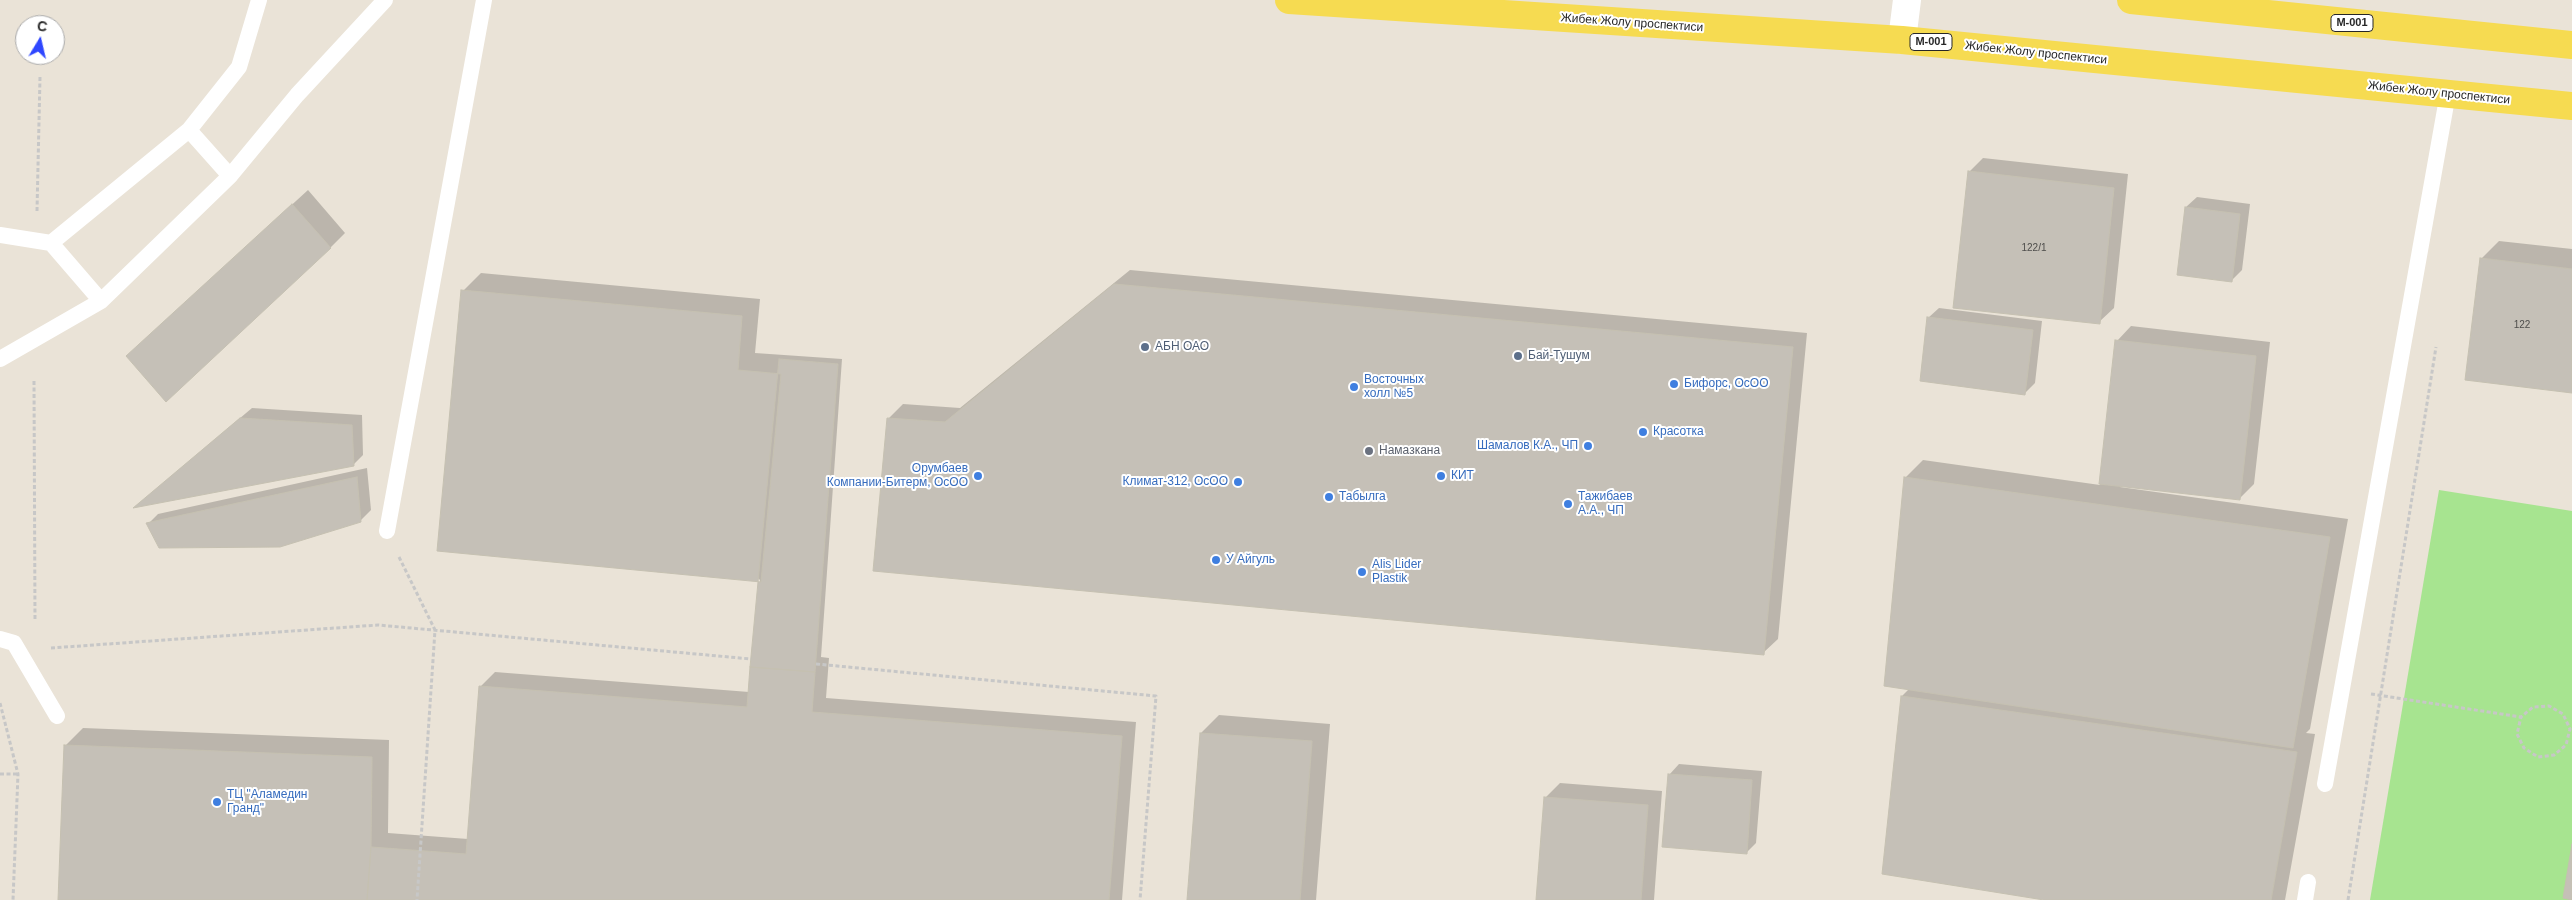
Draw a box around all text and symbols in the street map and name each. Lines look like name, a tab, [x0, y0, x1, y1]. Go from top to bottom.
street label: Жибек Жолу проспектиси	[1560, 11, 1704, 35]
road number: М-001	[2331, 14, 2373, 32]
north arrow	[15, 15, 65, 65]
text: С	[36, 17, 48, 35]
road number: М-001	[1910, 34, 1952, 51]
street label: Жибек Жолу проспектиси	[1964, 38, 2108, 68]
street label: Жибек Жолу проспектиси	[2367, 78, 2511, 108]
house number: 122/1	[2021, 242, 2047, 254]
house number: 122	[2514, 319, 2530, 331]
place label: АБН ОАО	[1155, 340, 1209, 354]
marker: АБН ОАО	[1139, 341, 1151, 353]
place label: Бай-Тушум	[1528, 349, 1590, 363]
marker: Бай-Тушум	[1512, 350, 1524, 362]
place label: Восточных холл №5	[1364, 373, 1424, 401]
place label: Бифорс, ОсОО	[1684, 377, 1768, 391]
marker: Бифорс, ОсОО	[1668, 378, 1680, 390]
marker: Восточных холл №5	[1348, 381, 1360, 393]
place label: Красотка	[1653, 425, 1704, 439]
marker: Красотка	[1637, 426, 1649, 438]
place label: Шамалов К.А., ЧП	[1477, 439, 1578, 453]
marker: Шамалов К.А., ЧП	[1582, 440, 1594, 452]
place label: Намазкана	[1379, 444, 1440, 458]
marker: Намазкана	[1363, 445, 1375, 457]
place label: Орумбаев Компании-Битерм, ОсОО	[827, 462, 968, 490]
place label: КИТ	[1451, 469, 1474, 483]
marker: Орумбаев Компании-Битерм, ОсОО	[972, 470, 984, 482]
marker: КИТ	[1435, 470, 1447, 482]
place label: Климат-312, ОсОО	[1122, 475, 1228, 489]
marker: Климат-312, ОсОО	[1232, 476, 1244, 488]
place label: Табылга	[1339, 490, 1386, 504]
place label: Тажибаев А.А., ЧП	[1578, 490, 1633, 518]
marker: Табылга	[1323, 491, 1335, 503]
marker: Тажибаев А.А., ЧП	[1562, 498, 1574, 510]
place label: У Айгуль	[1226, 553, 1275, 567]
marker: У Айгуль	[1210, 554, 1222, 566]
place label: Alis Lider Plastik	[1372, 558, 1421, 586]
marker: Alis Lider Plastik	[1356, 566, 1368, 578]
place label: ТЦ "Аламедин Гранд"	[227, 788, 307, 816]
marker: ТЦ "Аламедин Гранд"	[211, 796, 223, 808]

